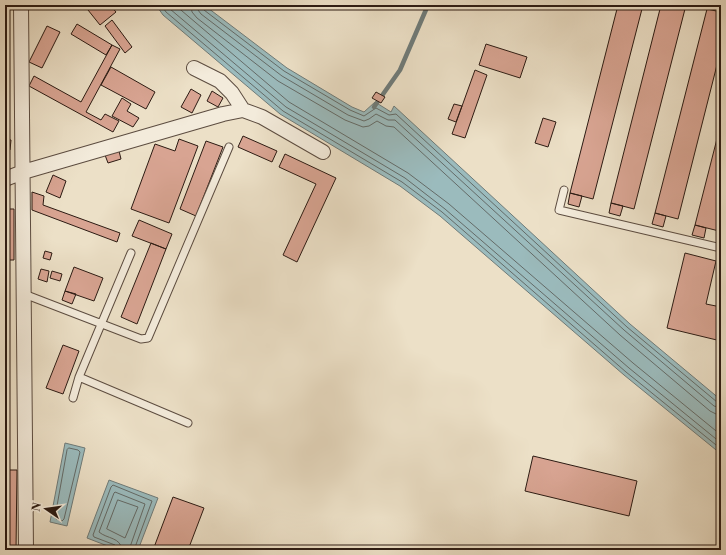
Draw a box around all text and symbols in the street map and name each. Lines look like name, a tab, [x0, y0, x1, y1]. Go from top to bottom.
north arrow	[26, 489, 66, 529]
text: N	[29, 501, 45, 513]

